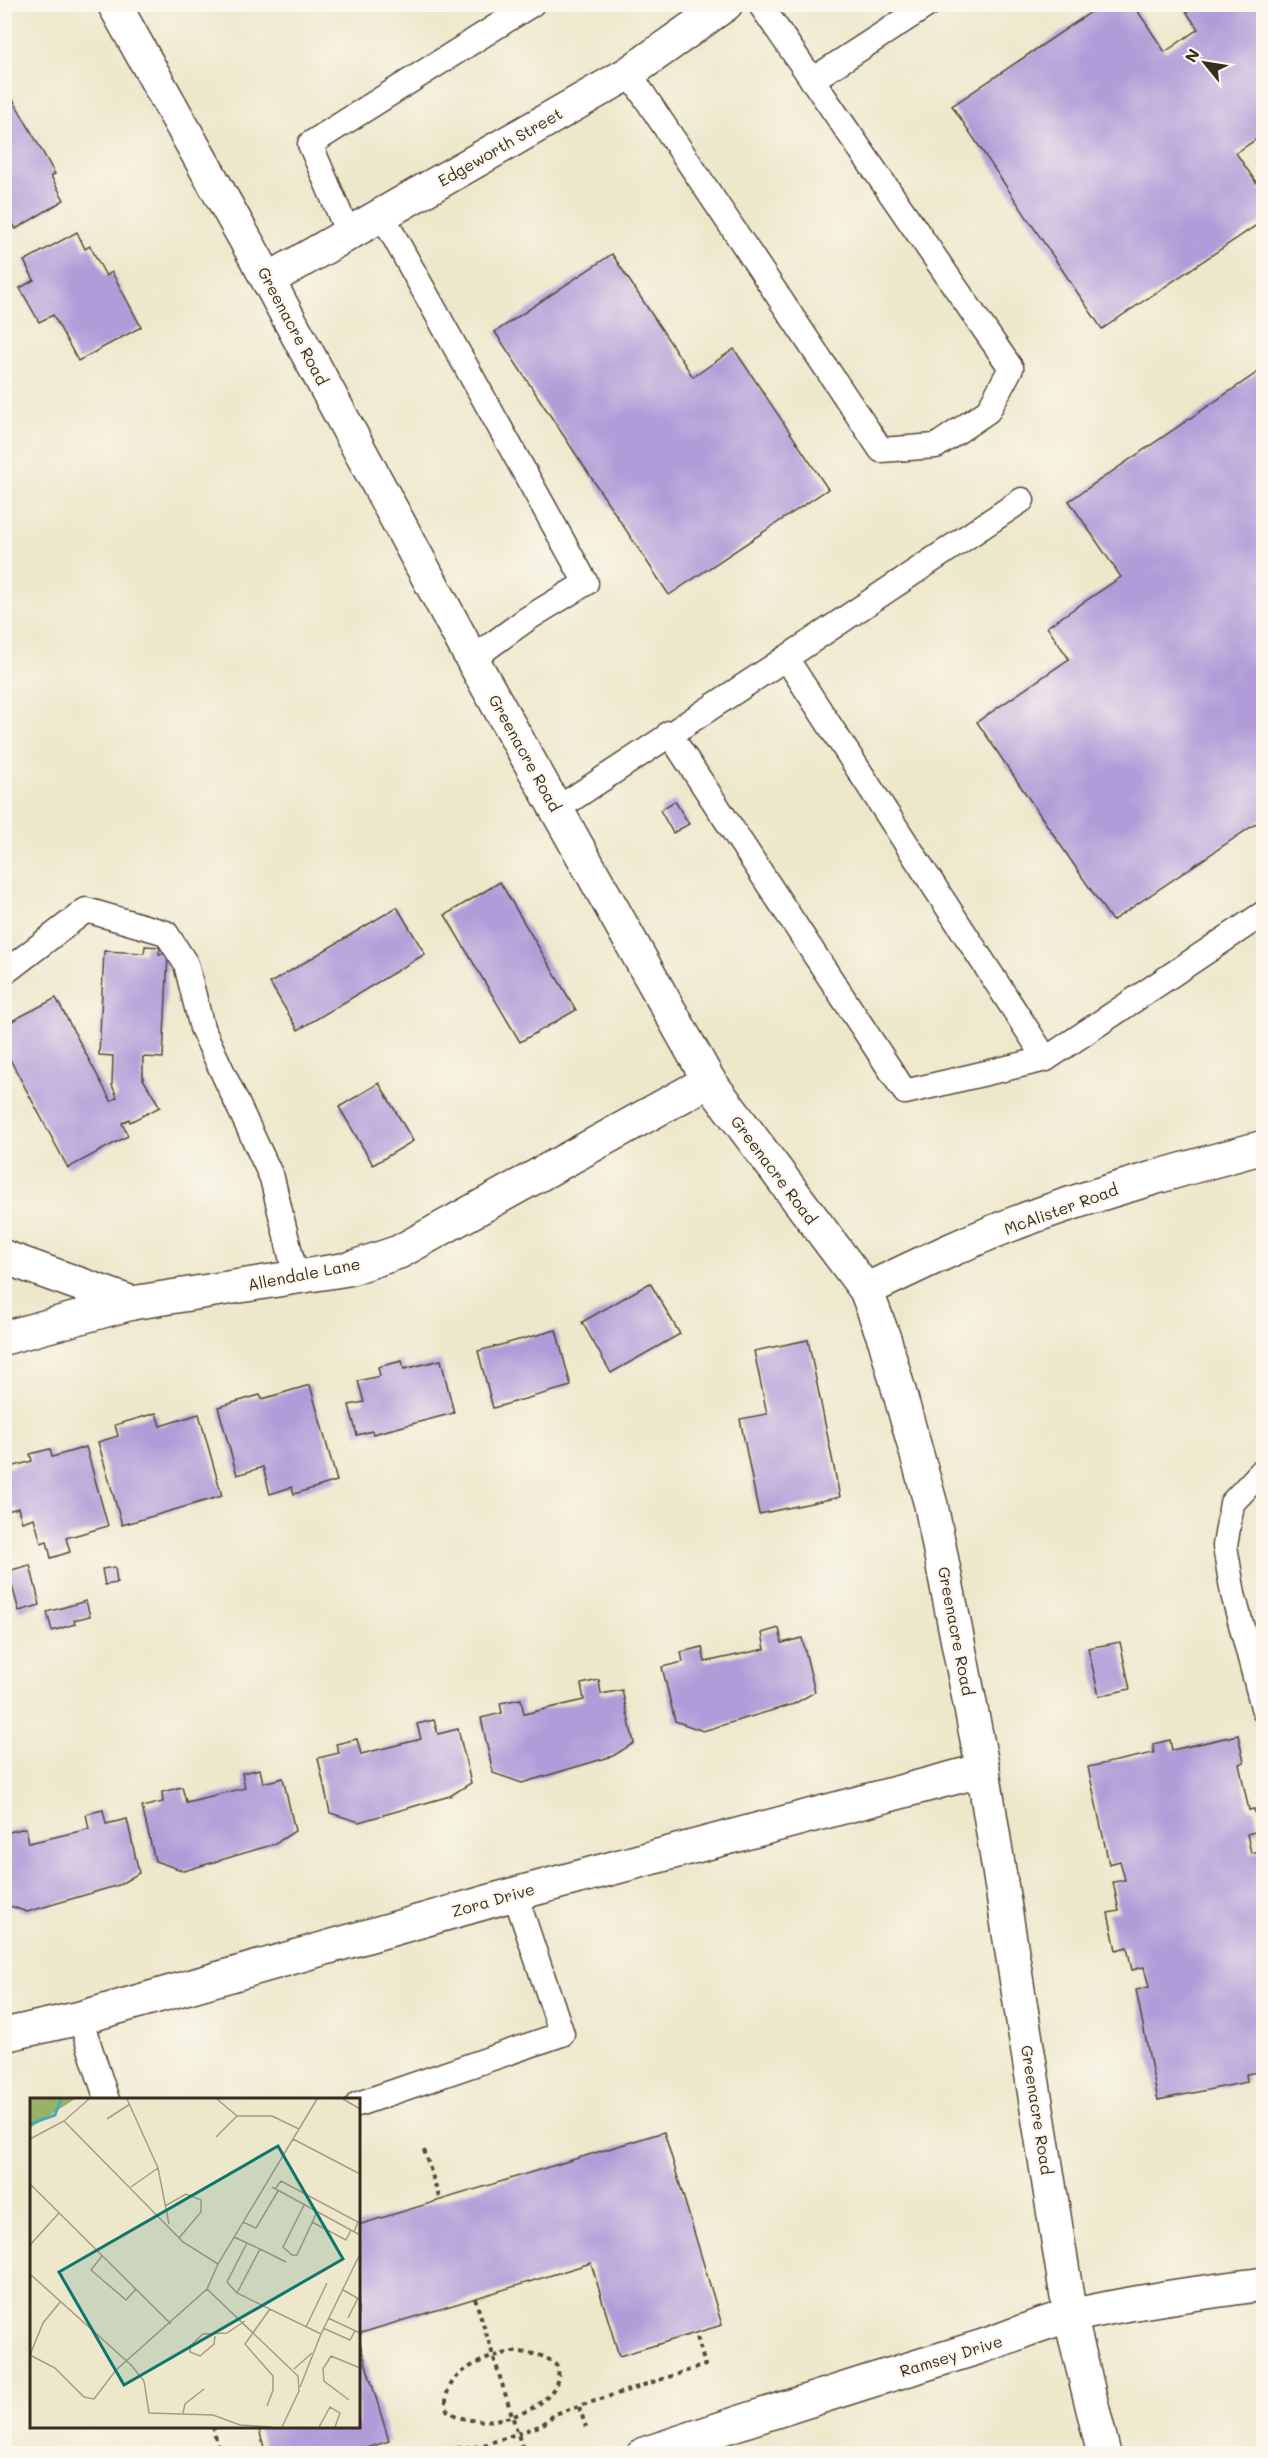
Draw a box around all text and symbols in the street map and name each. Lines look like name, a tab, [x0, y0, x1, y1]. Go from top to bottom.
north arrow	[1175, 33, 1235, 93]
text: N	[1179, 45, 1204, 66]
street label: Edgeworth Street	[434, 102, 566, 191]
street label: Greenacre Road	[253, 263, 333, 388]
street label: Greenacre Road	[485, 690, 566, 815]
street label: Greenacre Road	[727, 1111, 822, 1228]
street label: McAlister Road	[1001, 1178, 1121, 1239]
street label: Allendale Lane	[246, 1252, 362, 1295]
street label: Greenacre Road	[934, 1565, 979, 1697]
street label: Zora Drive	[449, 1878, 537, 1921]
street label: Greenacre Road	[1017, 2044, 1058, 2176]
inset map	[30, 2098, 360, 2428]
street label: Ramsey Drive	[897, 2330, 1005, 2381]

